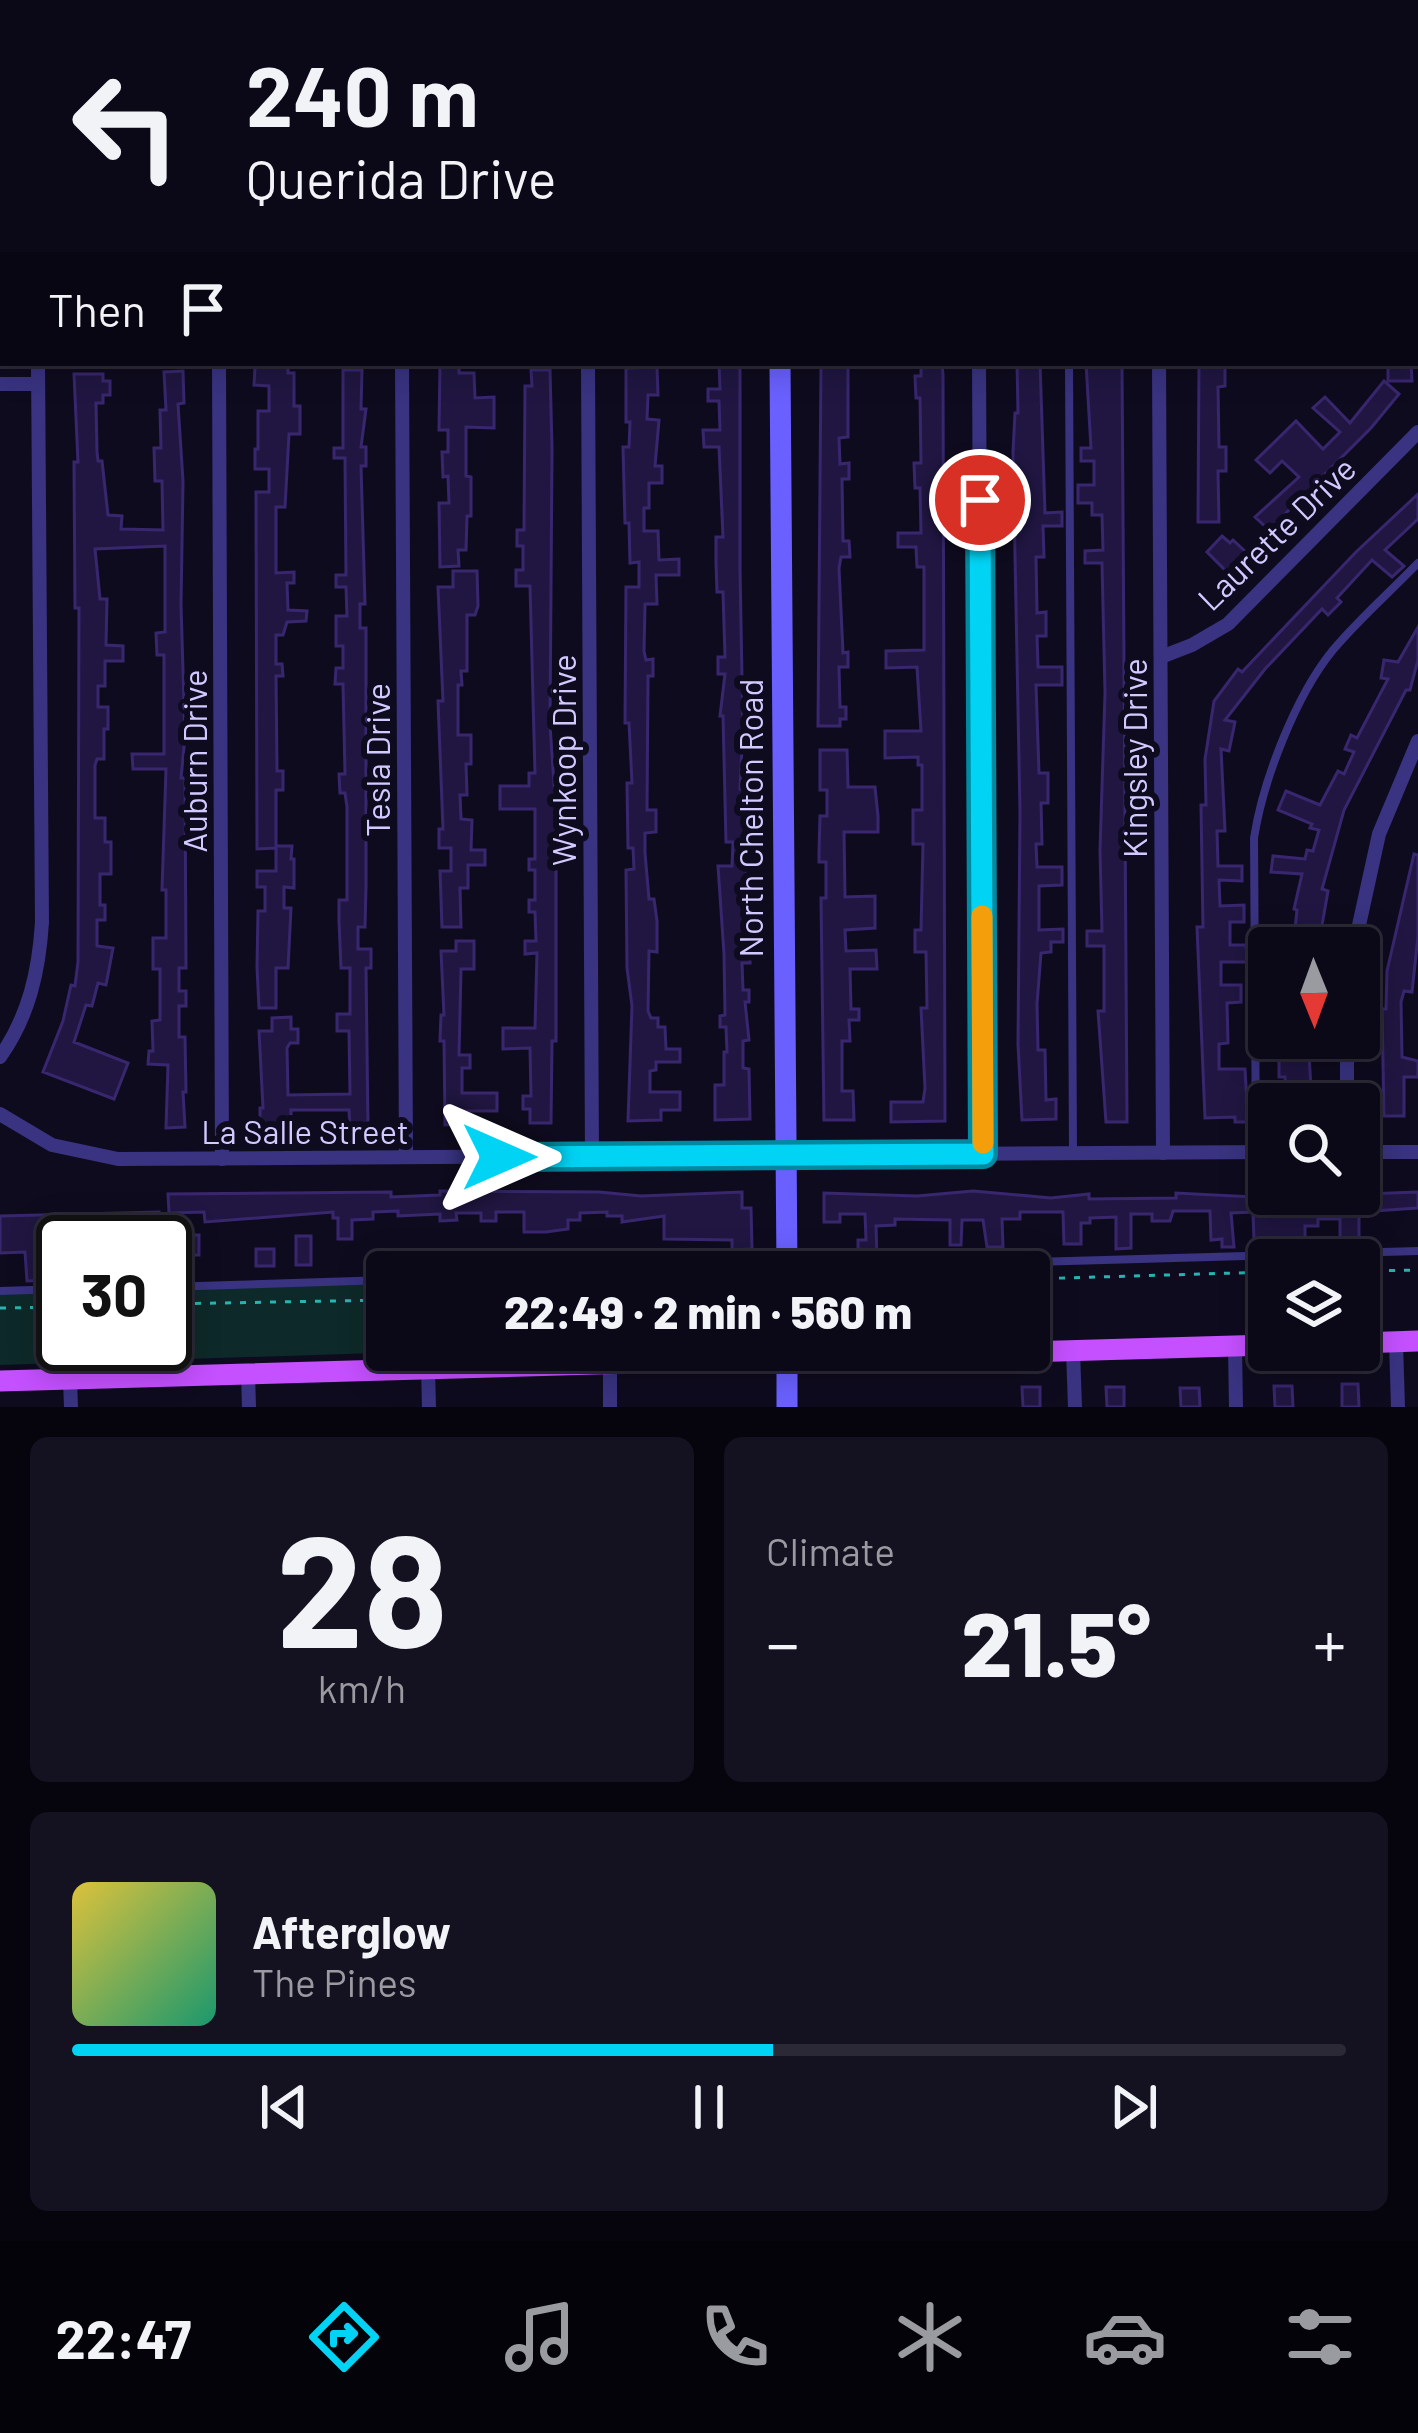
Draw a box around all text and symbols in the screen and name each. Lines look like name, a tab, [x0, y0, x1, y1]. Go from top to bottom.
text: 240 m	[246, 43, 479, 144]
icon: left	[48, 48, 204, 204]
text: Querida Drive	[246, 145, 556, 210]
icon: arrive	[170, 276, 236, 342]
text: Then	[48, 282, 146, 336]
street label: Laurette Drive	[1189, 448, 1363, 618]
pin	[929, 449, 1031, 551]
icon: arrive	[947, 467, 1013, 533]
street label: Wynkoop Drive	[543, 654, 583, 866]
street label: Kingsley Drive	[1114, 658, 1154, 858]
street label: Auburn Drive	[174, 669, 214, 853]
street label: North Chelton Road	[730, 679, 770, 957]
street label: Tesla Drive	[357, 683, 397, 837]
north arrow	[1248, 927, 1380, 1059]
map controls	[1248, 927, 1380, 1371]
button: search	[1248, 1083, 1380, 1215]
position arrow	[436, 1094, 562, 1220]
street label: La Salle Street	[201, 1111, 409, 1151]
speed limit sign: 30	[36, 1215, 192, 1371]
button: layers	[1248, 1239, 1380, 1371]
text: 22:49 · 2 min · 560 m	[504, 1284, 912, 1338]
text: 28	[276, 1492, 448, 1679]
text: Climate	[766, 1527, 895, 1574]
text: 21.5°	[961, 1587, 1151, 1695]
text: −	[766, 1602, 799, 1681]
text: +	[1313, 1602, 1346, 1681]
text: km/h	[318, 1664, 406, 1711]
text: Afterglow	[252, 1904, 451, 1958]
text: The Pines	[252, 1958, 417, 2005]
icon: previous	[251, 2074, 317, 2140]
icon: pause	[676, 2074, 742, 2140]
icon: next	[1101, 2074, 1167, 2140]
icon: directions	[302, 2295, 386, 2379]
icon: music	[498, 2295, 582, 2379]
icon: phone	[693, 2295, 777, 2379]
icon: climate	[888, 2295, 972, 2379]
icon: car	[1083, 2295, 1167, 2379]
icon: filters	[1278, 2295, 1362, 2379]
text: 22:47	[56, 2305, 191, 2370]

